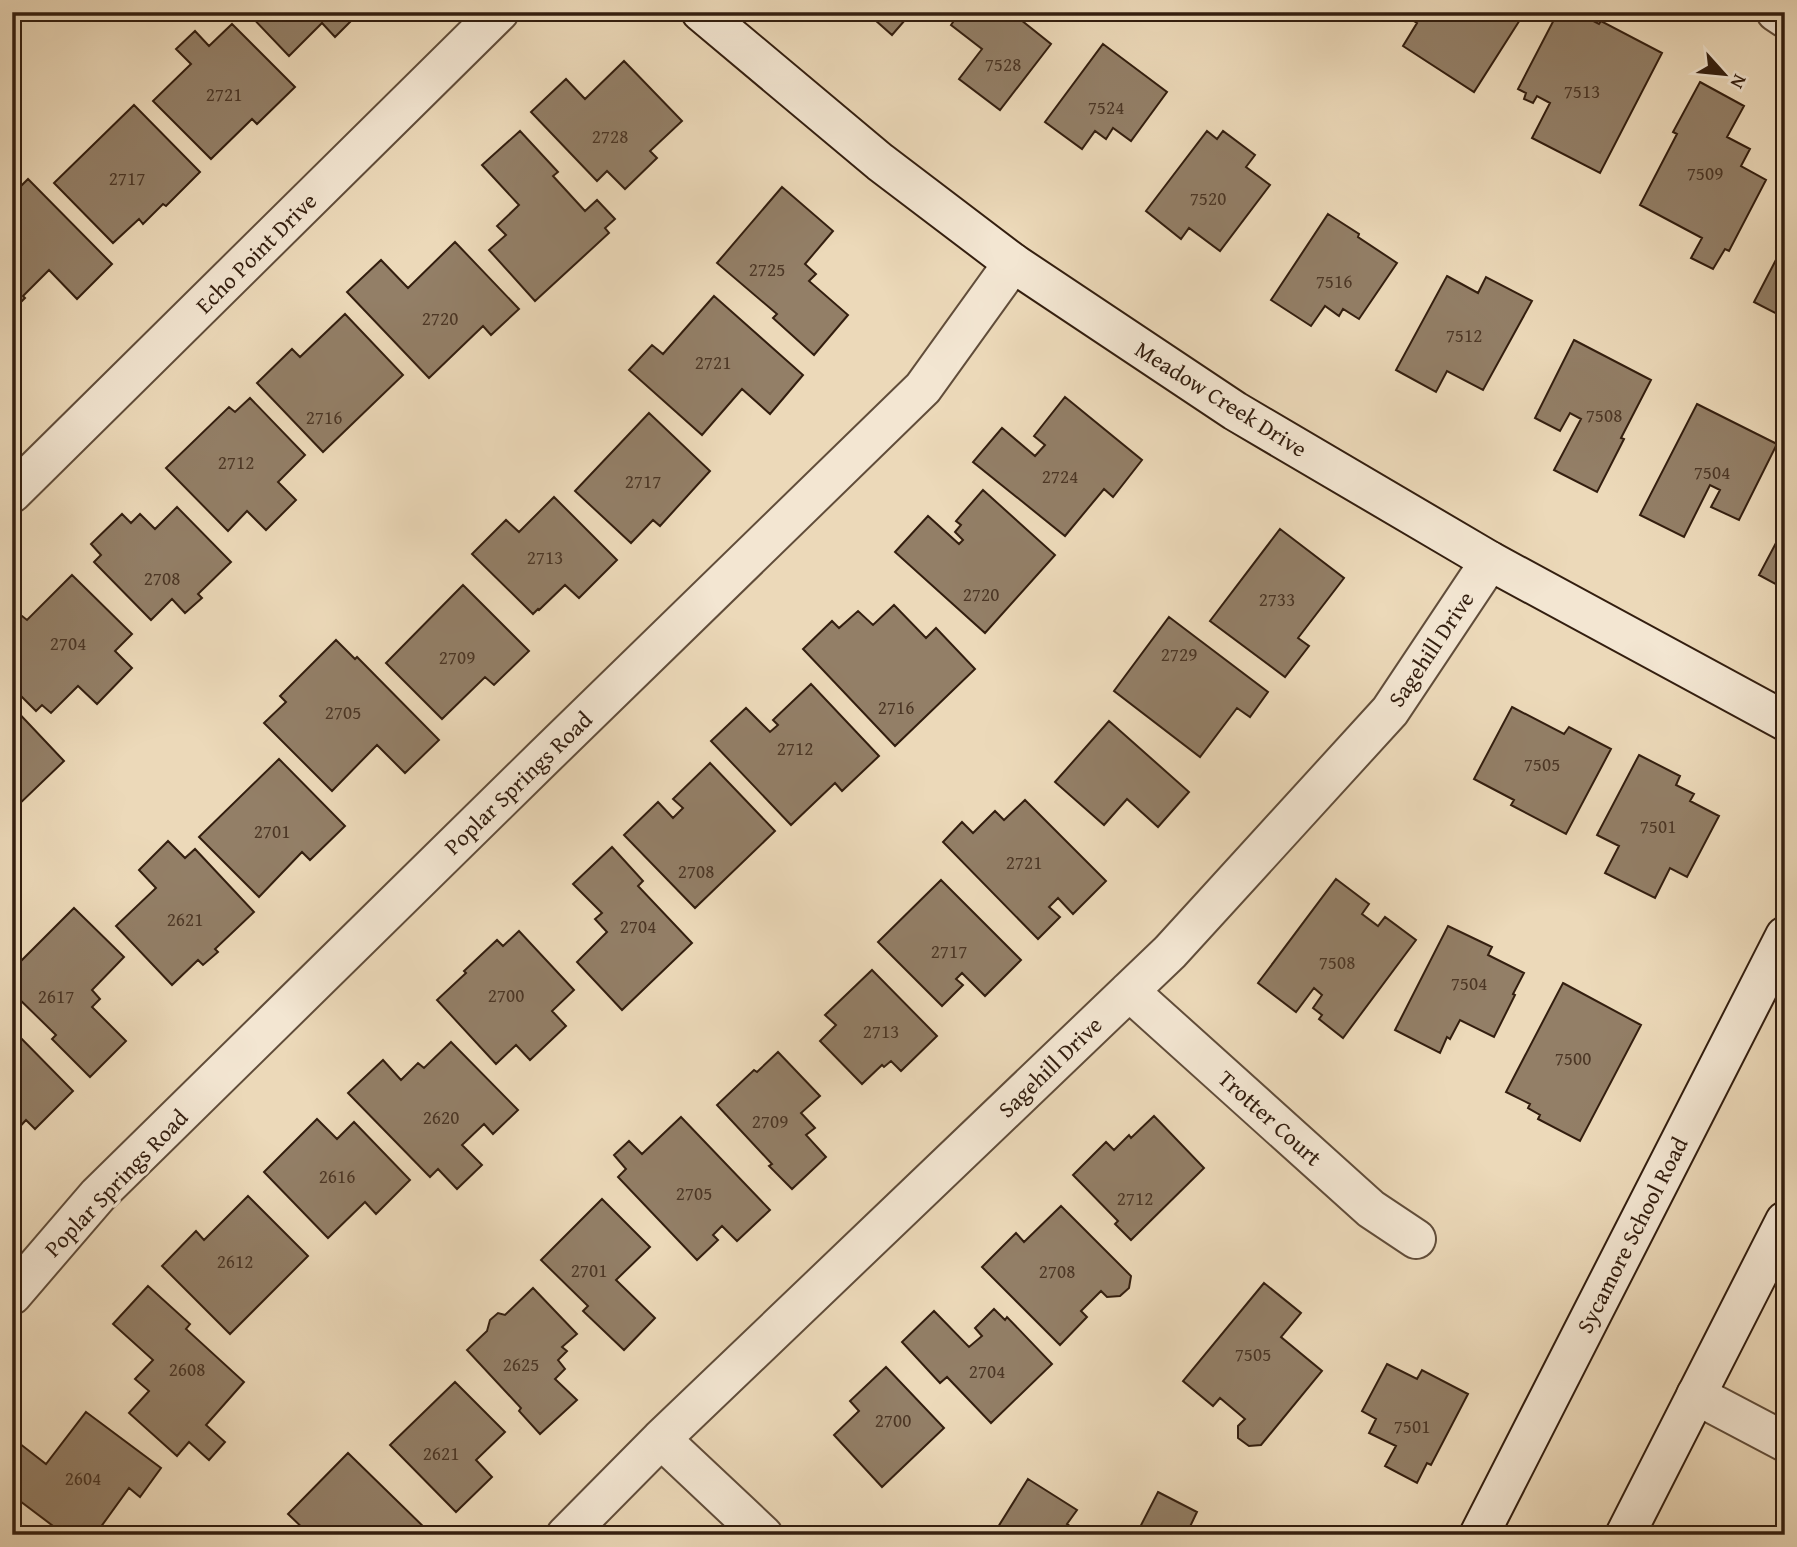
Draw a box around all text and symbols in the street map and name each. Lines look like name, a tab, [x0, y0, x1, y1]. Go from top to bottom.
north arrow	[1688, 38, 1758, 108]
house number: 7528	[985, 50, 1021, 78]
text: N	[1724, 70, 1755, 94]
house number: 7513	[1564, 77, 1600, 105]
house number: 2721	[206, 80, 242, 108]
house number: 7524	[1088, 93, 1124, 121]
house number: 2728	[592, 122, 628, 150]
house number: 7509	[1687, 159, 1723, 187]
house number: 2717	[109, 164, 145, 192]
house number: 7520	[1190, 184, 1226, 212]
street label: Echo Point Drive	[188, 185, 324, 321]
house number: 2725	[749, 255, 785, 283]
house number: 7516	[1316, 267, 1352, 295]
house number: 2720	[422, 304, 458, 332]
house number: 7512	[1446, 321, 1482, 349]
street label: Meadow Creek Drive	[1129, 332, 1314, 465]
house number: 2721	[695, 348, 731, 376]
house number: 7508	[1586, 401, 1622, 429]
house number: 2716	[306, 403, 342, 431]
house number: 2712	[218, 448, 254, 476]
house number: 7504	[1694, 458, 1730, 486]
house number: 2724	[1042, 462, 1078, 490]
house number: 2717	[625, 467, 661, 495]
house number: 2713	[527, 543, 563, 571]
house number: 2708	[144, 564, 180, 592]
house number: 2720	[963, 580, 999, 608]
street label: Sagehill Drive	[1380, 584, 1482, 713]
house number: 2733	[1259, 585, 1295, 613]
house number: 2704	[50, 629, 86, 657]
house number: 2729	[1161, 640, 1197, 668]
house number: 2709	[439, 643, 475, 671]
house number: 2716	[878, 693, 914, 721]
house number: 2705	[325, 698, 361, 726]
street label: Poplar Springs Road	[436, 703, 600, 862]
house number: 2712	[777, 734, 813, 762]
house number: 7505	[1524, 750, 1560, 778]
house number: 7501	[1640, 812, 1676, 840]
house number: 2701	[254, 817, 290, 845]
house number: 2721	[1006, 848, 1042, 876]
house number: 2708	[678, 857, 714, 885]
house number: 2621	[167, 905, 203, 933]
house number: 2704	[620, 912, 656, 940]
house number: 2717	[931, 937, 967, 965]
house number: 7508	[1319, 948, 1355, 976]
house number: 7504	[1451, 969, 1487, 997]
house number: 2700	[488, 981, 524, 1009]
house number: 2617	[38, 982, 74, 1010]
street label: Sagehill Drive	[990, 1008, 1109, 1125]
house number: 2713	[863, 1017, 899, 1045]
house number: 7500	[1555, 1044, 1591, 1072]
street label: Trotter Court	[1211, 1062, 1330, 1173]
street label: Poplar Springs Road	[36, 1101, 196, 1264]
house number: 2620	[423, 1103, 459, 1131]
house number: 2709	[752, 1107, 788, 1135]
street label: Sycamore School Road	[1568, 1130, 1696, 1339]
house number: 2616	[319, 1162, 355, 1190]
house number: 2705	[676, 1179, 712, 1207]
house number: 2712	[1117, 1184, 1153, 1212]
house number: 2612	[217, 1247, 253, 1275]
house number: 2701	[571, 1256, 607, 1284]
house number: 2708	[1039, 1257, 1075, 1285]
house number: 7505	[1235, 1340, 1271, 1368]
house number: 2625	[503, 1350, 539, 1378]
house number: 2608	[169, 1355, 205, 1383]
house number: 2704	[969, 1357, 1005, 1385]
house number: 2700	[875, 1406, 911, 1434]
house number: 7501	[1394, 1412, 1430, 1440]
house number: 2621	[423, 1439, 459, 1467]
house number: 2604	[65, 1464, 101, 1492]

